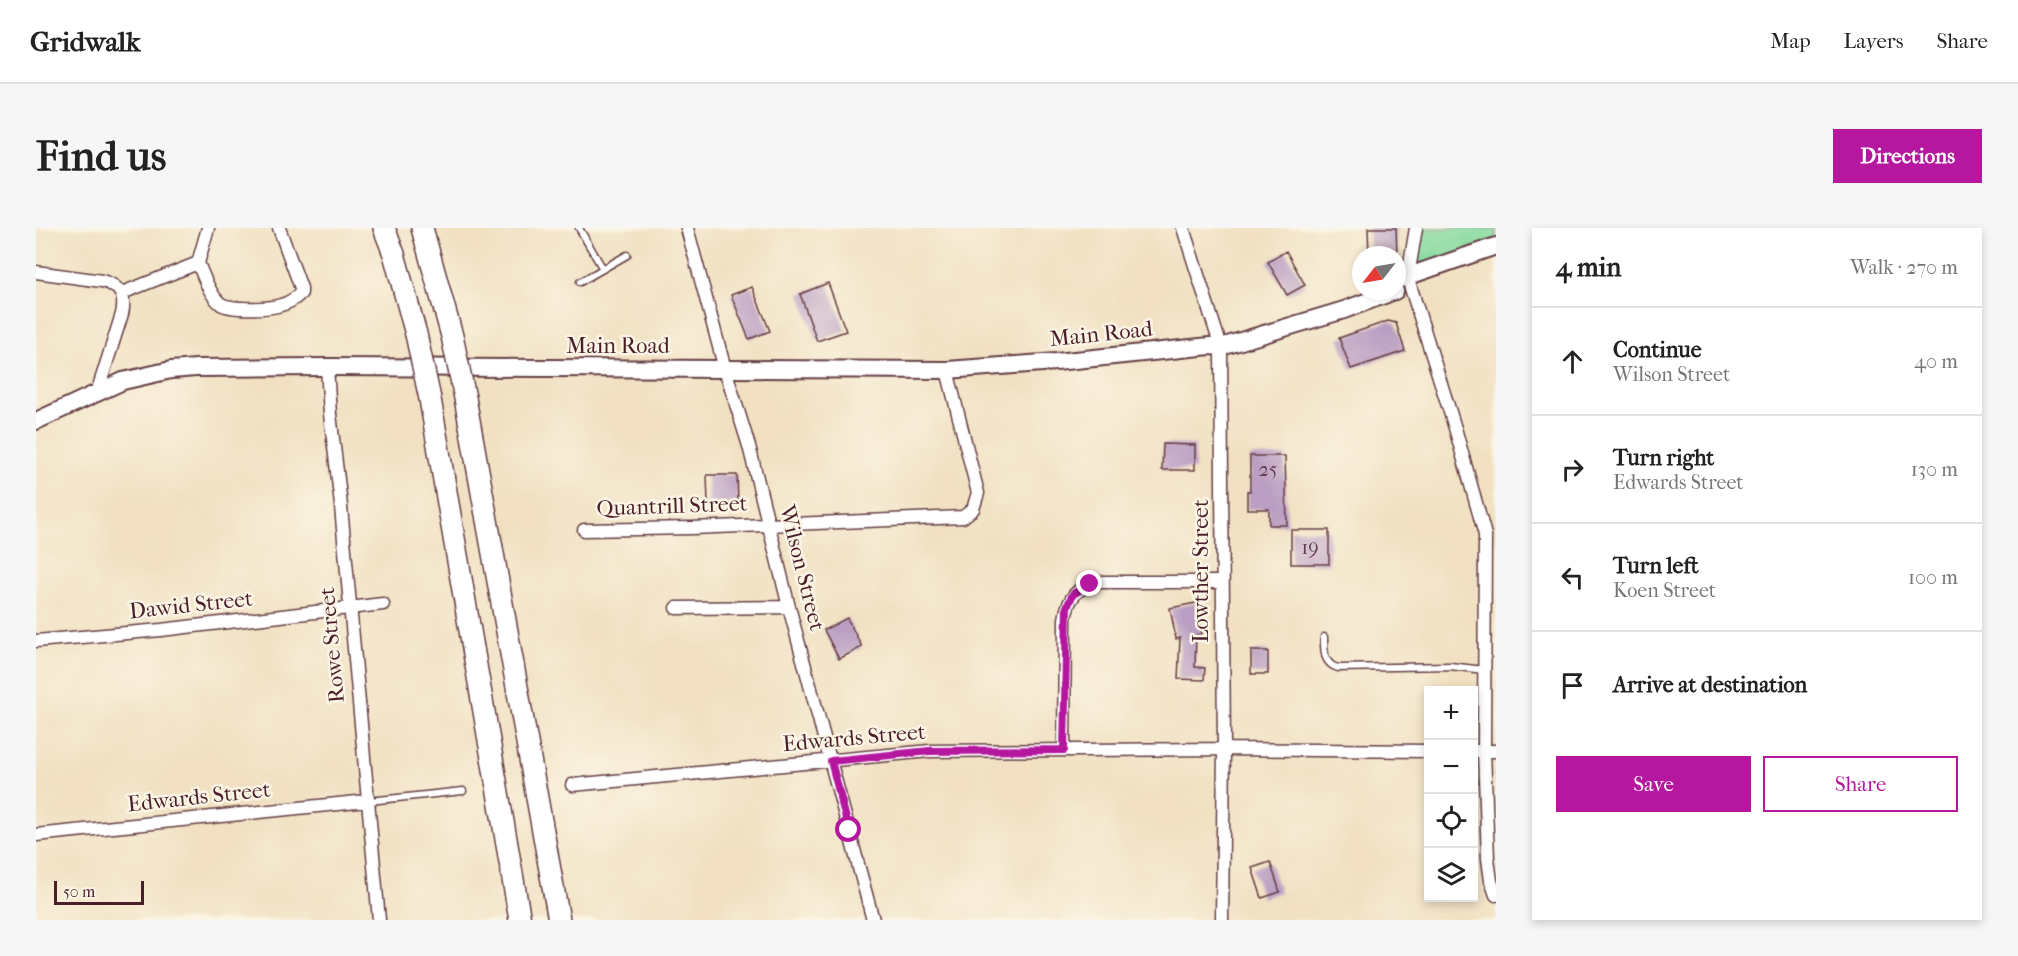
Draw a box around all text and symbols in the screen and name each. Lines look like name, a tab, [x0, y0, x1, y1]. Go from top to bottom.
text: Gridwalk	[30, 25, 141, 58]
text: Map	[1770, 29, 1811, 53]
text: Layers	[1844, 29, 1903, 53]
text: Share	[1936, 29, 1988, 53]
button: Directions	[1833, 129, 1982, 183]
text: Find us	[36, 132, 166, 181]
north arrow	[1352, 246, 1406, 300]
text: 4 min	[1556, 252, 1621, 283]
text: Walk · 270 m	[1850, 256, 1958, 279]
street label: Main Road	[1048, 316, 1155, 352]
street label: Main Road	[566, 333, 671, 359]
text: Continue	[1613, 337, 1702, 363]
icon: ahead	[1556, 345, 1589, 378]
text: 40 m	[1914, 350, 1958, 373]
text: Wilson Street	[1613, 363, 1730, 386]
text: Turn right	[1613, 445, 1714, 471]
icon: right	[1556, 453, 1589, 486]
house number: 25	[1259, 458, 1277, 481]
text: 130 m	[1911, 458, 1958, 481]
text: Edwards Street	[1613, 471, 1743, 494]
street label: Quantrill Street	[596, 490, 748, 522]
street label: Lowther Street	[1188, 499, 1214, 643]
street label: Wilson Street	[774, 501, 830, 634]
house number: 19	[1301, 536, 1319, 559]
text: Turn left	[1613, 553, 1699, 579]
icon: left	[1556, 561, 1589, 594]
text: 100 m	[1908, 566, 1958, 589]
route end	[1076, 570, 1102, 596]
text: Koen Street	[1613, 579, 1716, 602]
street label: Dawid Street	[128, 586, 254, 624]
street label: Rowe Street	[314, 586, 350, 704]
icon: arrive	[1556, 669, 1589, 702]
text: Arrive at destination	[1613, 672, 1807, 698]
map controls	[1424, 686, 1478, 902]
button: +	[1424, 686, 1478, 740]
street label: Edwards Street	[781, 719, 927, 757]
button: −	[1424, 740, 1478, 794]
button: Save	[1556, 756, 1751, 812]
button: Share	[1763, 756, 1958, 812]
street label: Edwards Street	[126, 777, 272, 817]
button: locate	[1424, 794, 1478, 848]
route start	[835, 816, 861, 842]
button: layers	[1424, 848, 1478, 902]
scale bar	[54, 878, 144, 906]
text: 50 m	[63, 882, 95, 901]

